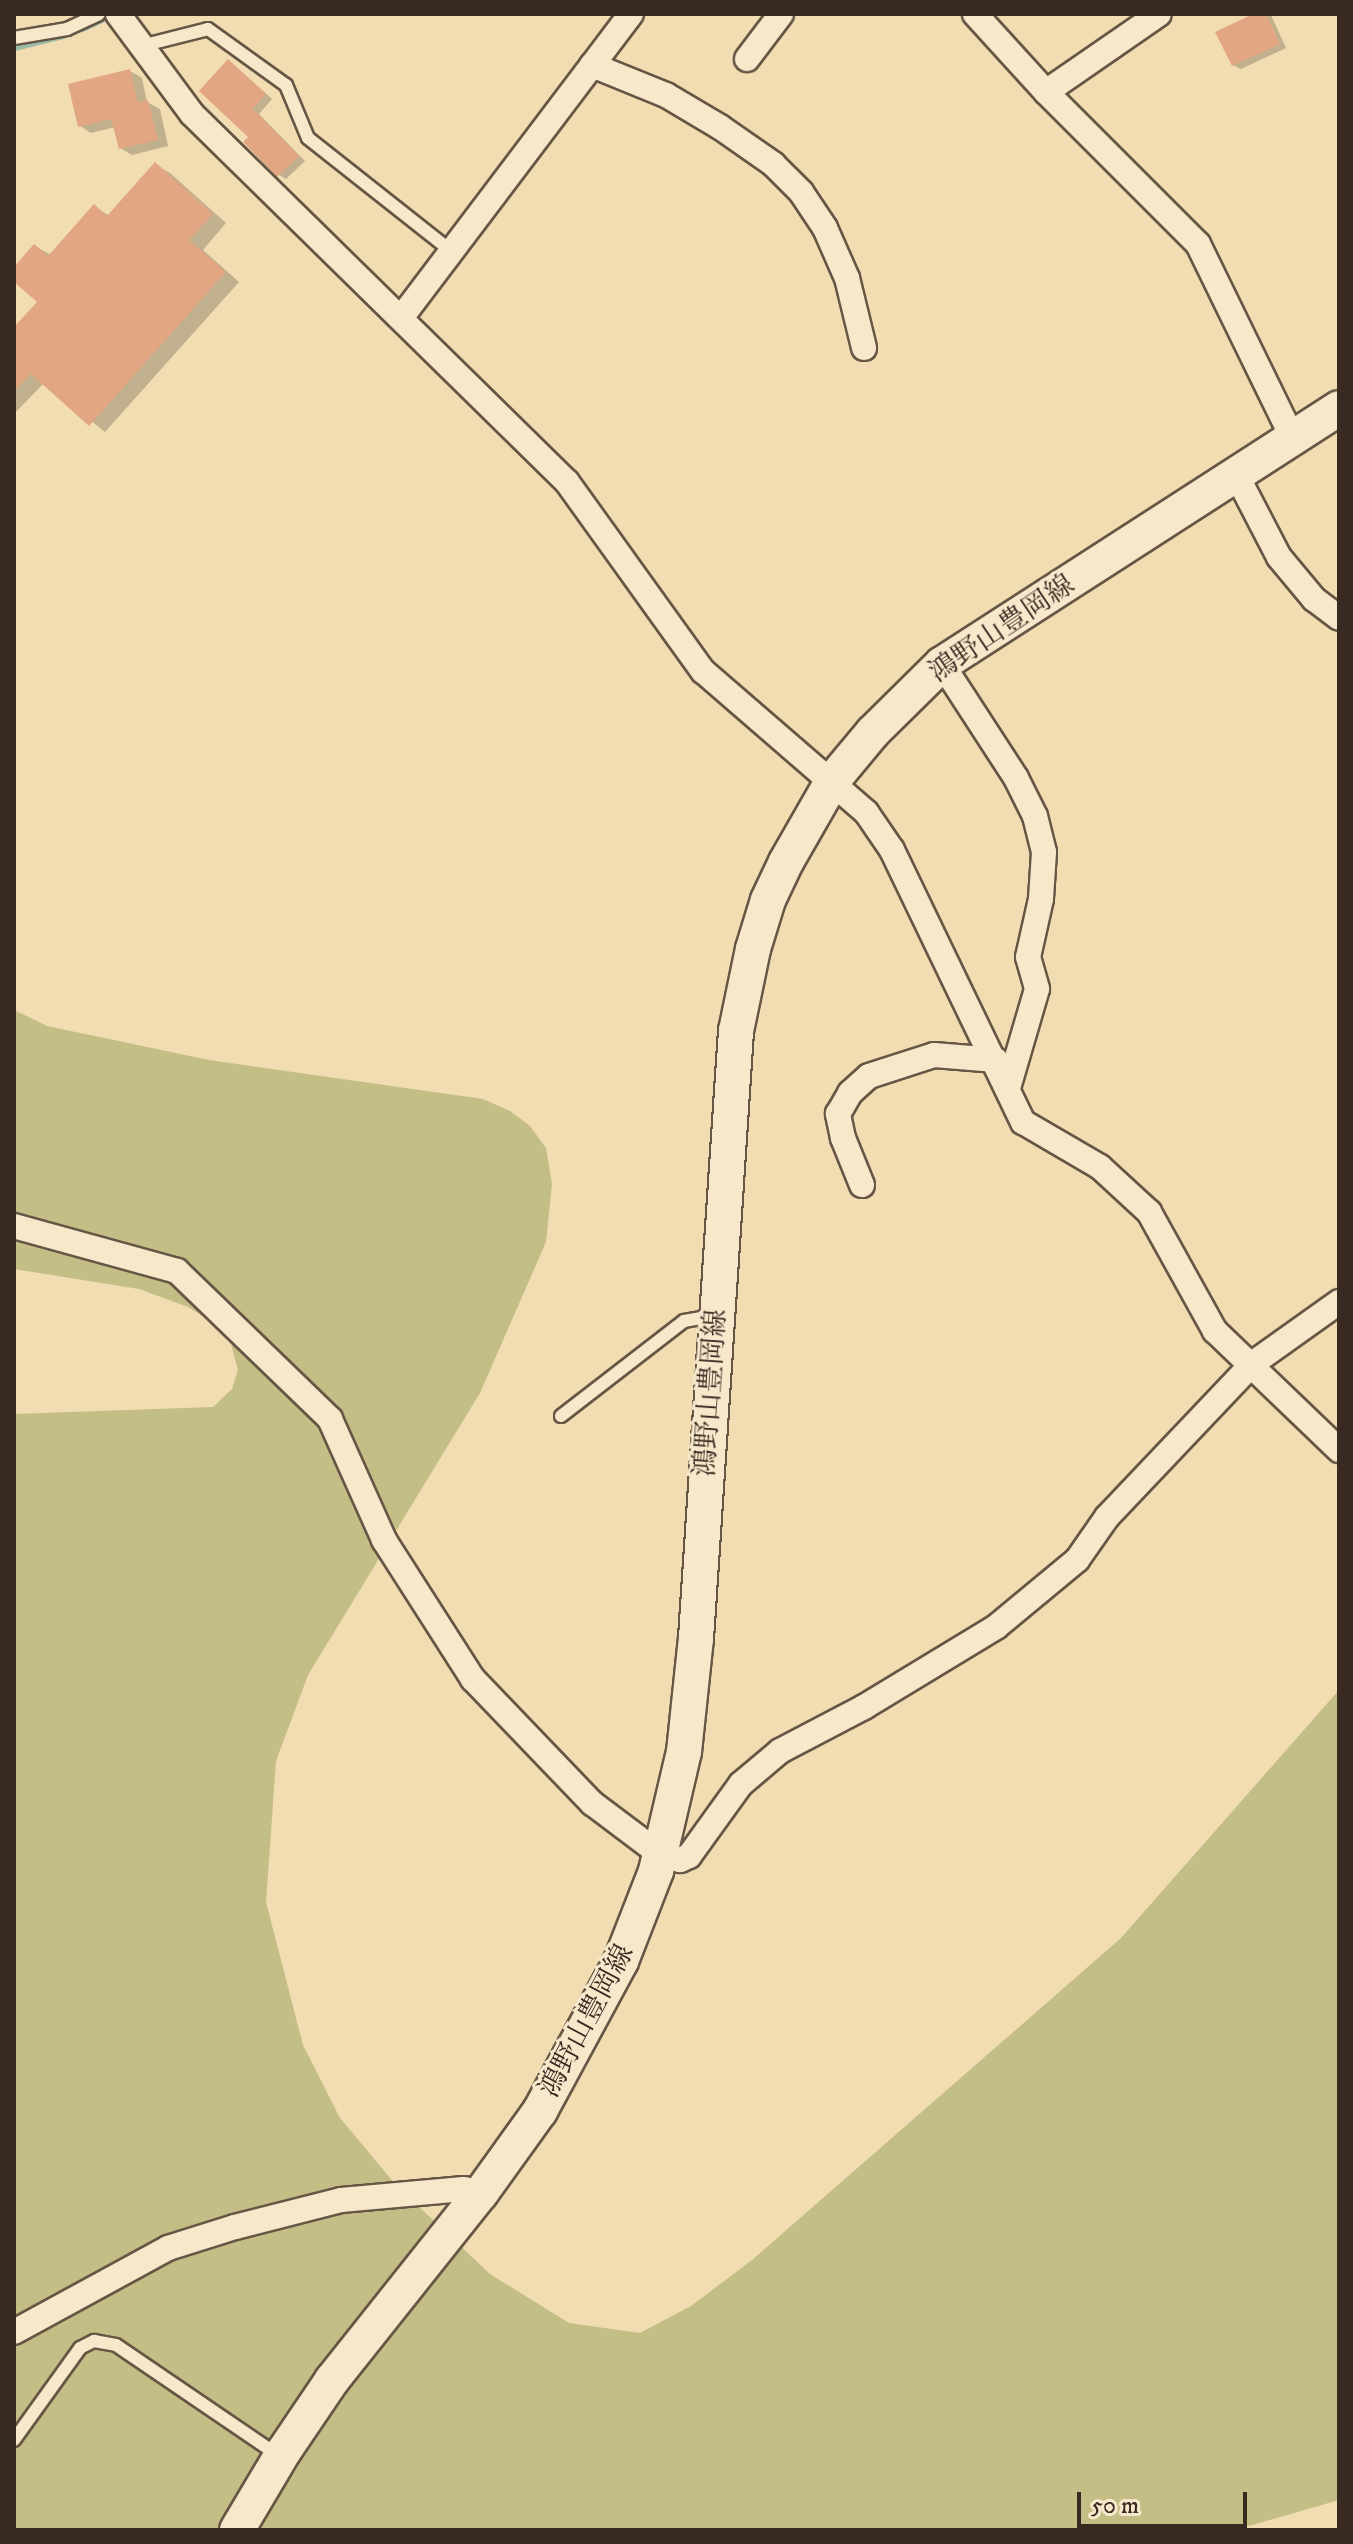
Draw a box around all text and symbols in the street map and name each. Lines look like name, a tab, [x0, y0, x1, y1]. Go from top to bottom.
street label: 鴻野山豊岡線	[923, 568, 1081, 690]
street label: 鴻野山豊岡線	[688, 1308, 734, 1478]
street label: 鴻野山豊岡線	[533, 1939, 641, 2103]
scale bar	[1081, 2476, 1251, 2526]
text: 50 m	[1091, 2491, 1139, 2521]

